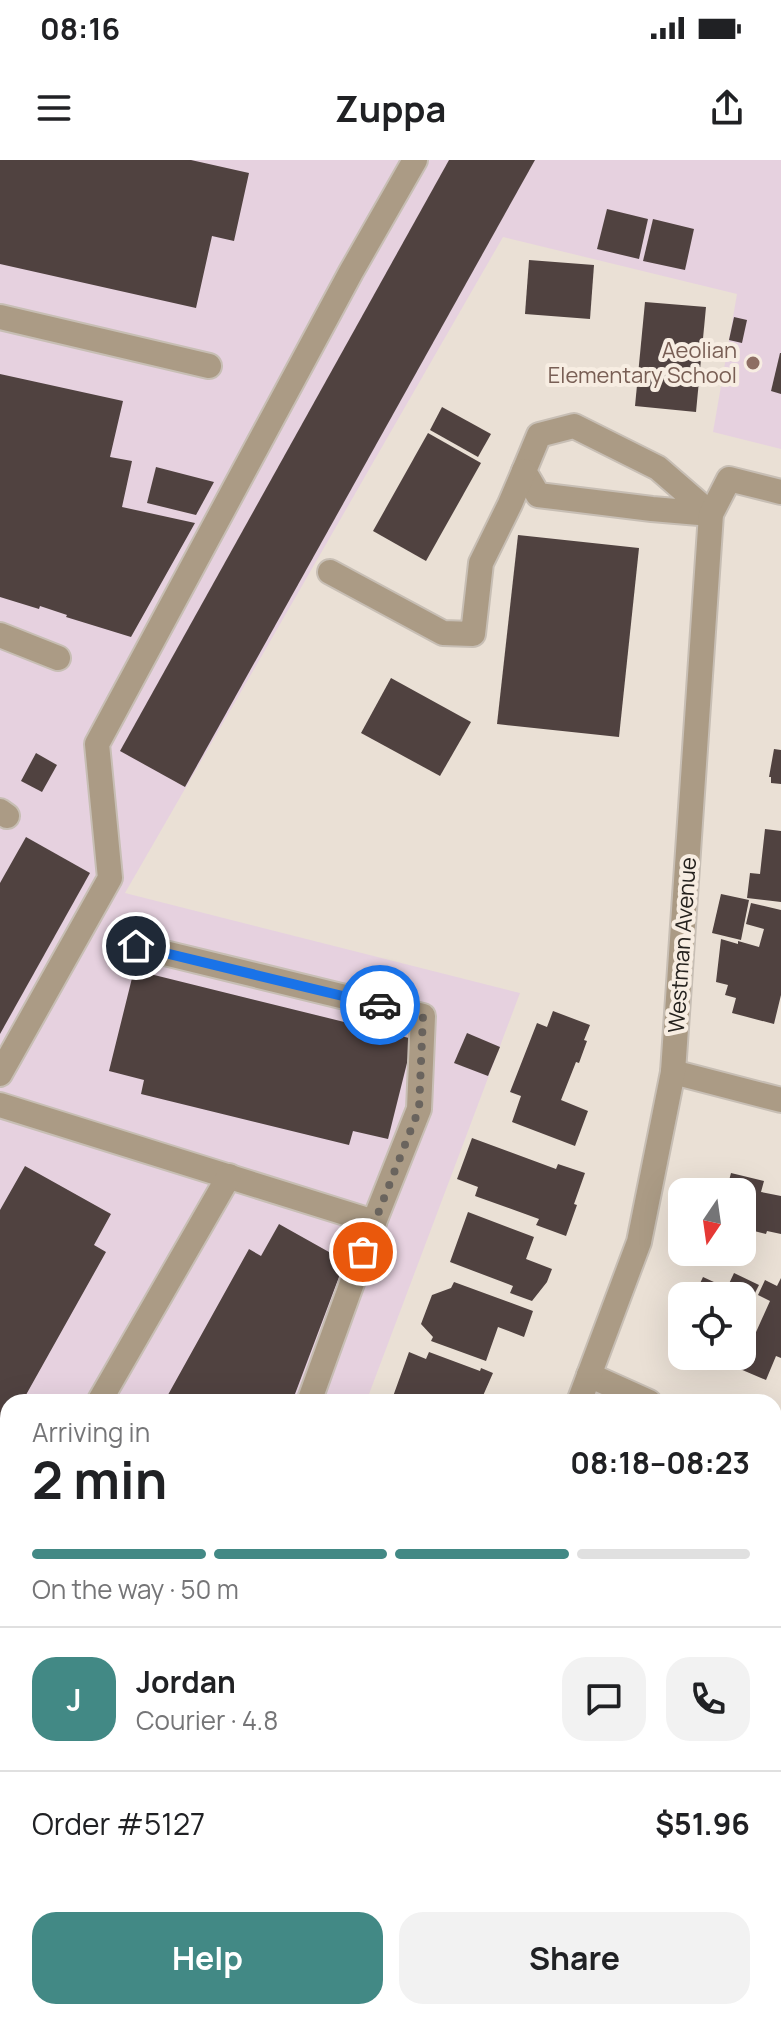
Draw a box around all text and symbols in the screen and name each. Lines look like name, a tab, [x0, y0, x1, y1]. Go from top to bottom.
text: 08:16	[40, 8, 120, 49]
text: Zuppa	[335, 84, 446, 133]
icon: menu	[32, 86, 76, 130]
icon: share	[705, 86, 749, 130]
place label: Aeolian Elementary School	[548, 335, 737, 390]
marker: Aeolian Elementary School	[744, 354, 762, 372]
street label: Westman Avenue	[661, 856, 703, 1034]
pin	[102, 912, 170, 980]
icon: home	[114, 924, 158, 968]
courier	[340, 965, 420, 1045]
icon: car	[358, 983, 402, 1027]
north arrow	[668, 1178, 756, 1266]
map controls	[668, 1178, 756, 1370]
pin	[329, 1218, 397, 1286]
icon: bag	[341, 1230, 385, 1274]
button: locate	[668, 1282, 756, 1370]
text: Arriving in	[32, 1414, 150, 1450]
text: 08:18–08:23	[570, 1442, 750, 1483]
text: 2 min	[32, 1444, 167, 1515]
text: On the way · 50 m	[32, 1571, 239, 1607]
button: chat	[562, 1657, 646, 1741]
button: phone	[666, 1657, 750, 1741]
text: Jordan	[136, 1661, 236, 1702]
text: J	[66, 1679, 82, 1720]
text: Courier · 4.8	[136, 1702, 278, 1738]
text: Order #5127	[32, 1803, 205, 1844]
text: $51.96	[655, 1803, 750, 1844]
button: Help	[32, 1912, 383, 2004]
button: Share	[399, 1912, 750, 2004]

